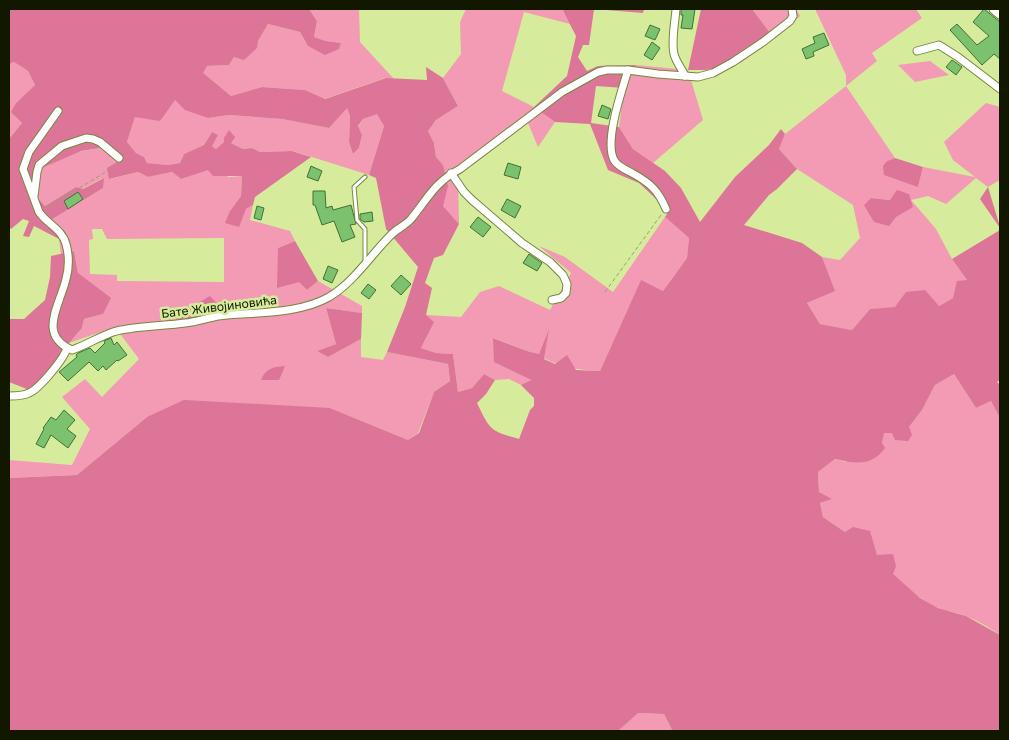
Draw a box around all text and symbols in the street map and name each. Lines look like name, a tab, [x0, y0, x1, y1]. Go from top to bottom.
street label: Бате Живојиновића	[160, 292, 278, 321]

